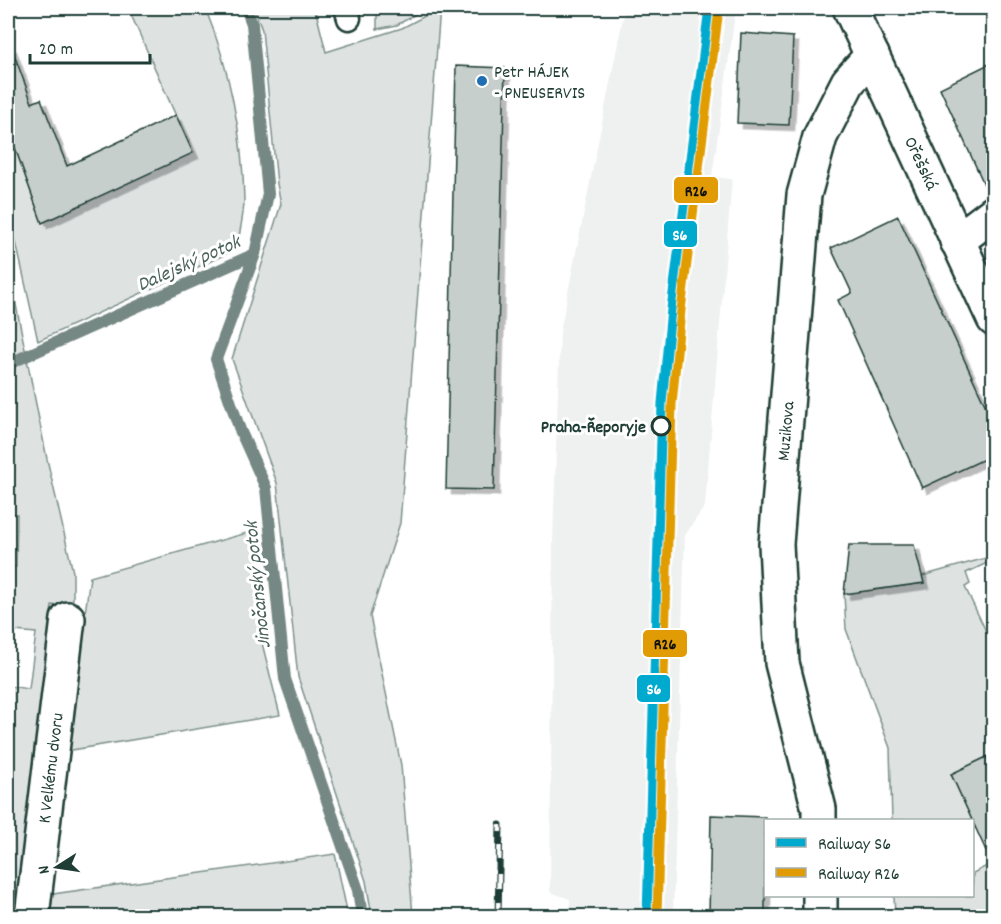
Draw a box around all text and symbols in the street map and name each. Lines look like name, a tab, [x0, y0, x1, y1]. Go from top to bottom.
scale bar	[30, 27, 150, 65]
text: 20 m	[39, 38, 73, 63]
place label: Petr HÁJEK - PNEUSERVIS	[494, 61, 585, 107]
marker: Petr HÁJEK - PNEUSERVIS	[475, 74, 489, 88]
street label: Ořešská	[896, 133, 943, 195]
line badge: R26	[673, 176, 719, 204]
text: R26	[685, 181, 707, 204]
line badge: S6	[663, 220, 698, 248]
text: S6	[673, 225, 688, 248]
water label: Dalejský potok	[133, 229, 247, 300]
street label: Muzikova	[772, 400, 803, 462]
place label: Praha-Řeporyje	[541, 416, 646, 441]
marker: Praha-Řeporyje	[651, 416, 671, 436]
water label: Jinočanský potok	[238, 518, 280, 650]
line badge: R26	[642, 629, 688, 658]
text: R26	[654, 634, 676, 657]
line badge: S6	[636, 674, 671, 703]
text: S6	[647, 679, 662, 702]
street label: K Velkému dvoru	[33, 712, 72, 825]
legend	[764, 819, 974, 897]
text: Railway S6	[818, 833, 891, 858]
north arrow	[27, 837, 87, 897]
text: N	[33, 863, 57, 876]
text: Railway R26	[818, 863, 900, 888]

